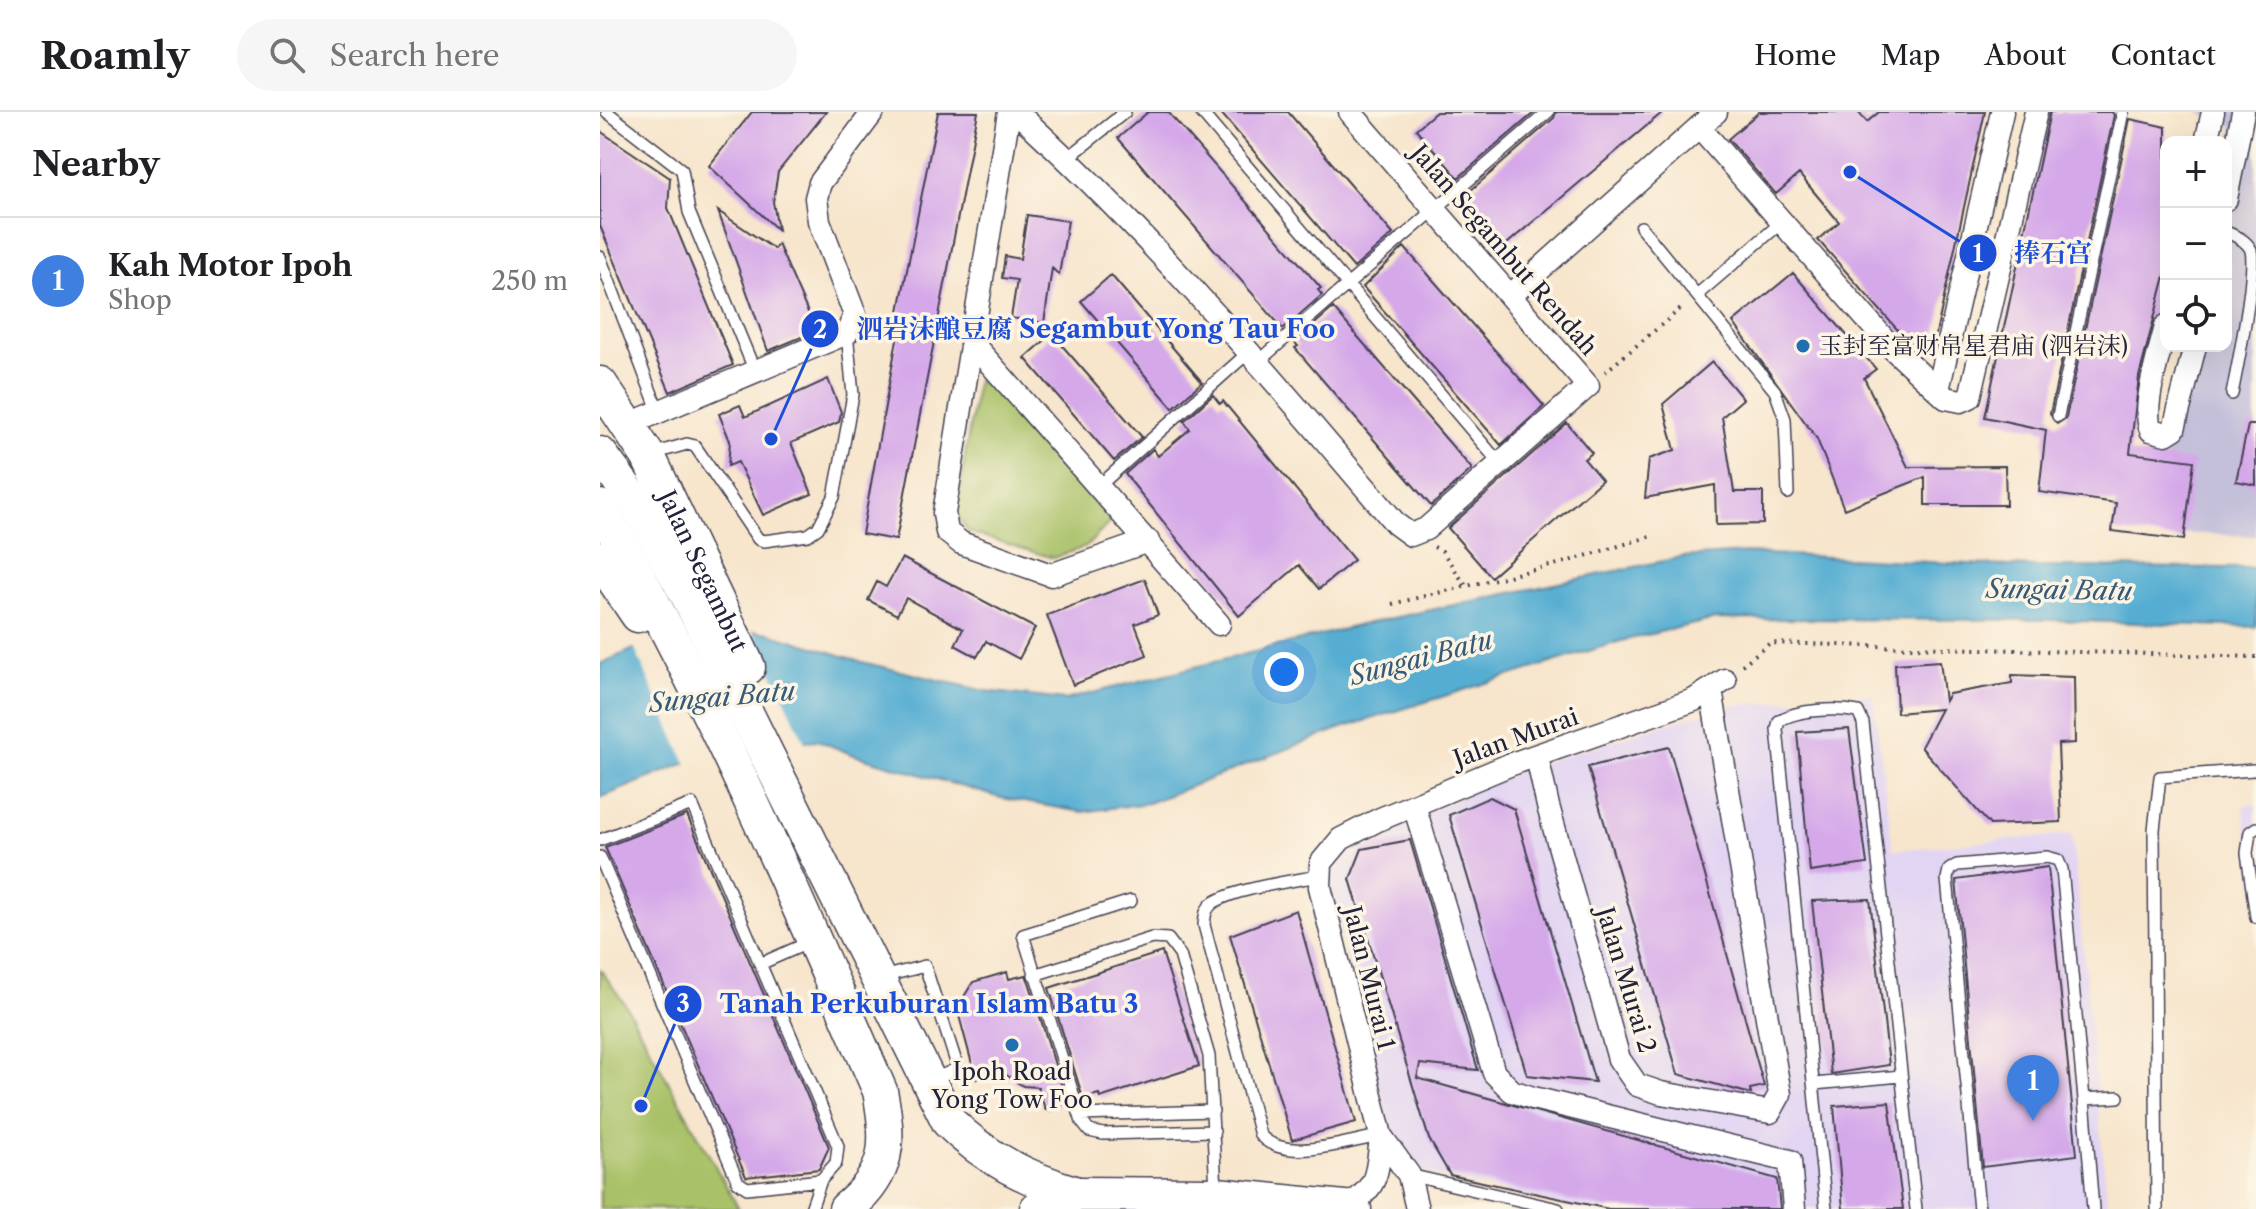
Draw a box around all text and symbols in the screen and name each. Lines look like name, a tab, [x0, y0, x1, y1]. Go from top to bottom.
search box	[237, 19, 797, 91]
text: Roamly	[40, 32, 189, 79]
icon: search	[265, 33, 309, 77]
text: Search here	[329, 37, 499, 74]
text: Home	[1754, 38, 1836, 72]
text: Map	[1880, 38, 1940, 72]
text: About	[1984, 38, 2066, 72]
text: Contact	[2110, 38, 2216, 72]
street label: Jalan Segambut Rendah	[1402, 135, 1604, 361]
map controls	[2160, 136, 2232, 352]
button: +	[2160, 136, 2232, 208]
text: Nearby	[32, 143, 160, 185]
button: −	[2160, 208, 2232, 280]
callout: 捧石宫	[1958, 228, 2108, 278]
text: 捧石宫	[2014, 237, 2092, 269]
text: 1	[1973, 239, 1984, 268]
text: Kah Motor Ipoh	[108, 247, 353, 284]
text: 1	[52, 265, 64, 297]
text: 250 m	[491, 265, 568, 297]
button: locate	[2160, 280, 2232, 352]
text: Shop	[108, 284, 172, 316]
callout: 泗岩沫酿豆腐 Segambut Yong Tau Foo	[800, 304, 1353, 354]
text: 泗岩沫酿豆腐 Segambut Yong Tau Foo	[857, 313, 1335, 345]
text: 2	[813, 315, 827, 344]
place label: 玉封至富财帛星君庙 (泗岩沫)	[1819, 331, 2128, 360]
marker: 玉封至富财帛星君庙 (泗岩沫)	[1794, 337, 1812, 355]
street label: Jalan Segambut	[651, 482, 754, 657]
water label: Sungai Batu	[1984, 573, 2133, 607]
water label: Sungai Batu	[1344, 623, 1496, 693]
your location	[1264, 652, 1304, 692]
water label: Sungai Batu	[646, 675, 797, 719]
street label: Jalan Murai	[1446, 702, 1582, 775]
street label: Jalan Murai 1	[1337, 899, 1401, 1053]
street label: Jalan Murai 2	[1589, 900, 1662, 1056]
callout: Tanah Perkuburan Islam Batu 3	[663, 979, 1154, 1029]
text: Tanah Perkuburan Islam Batu 3	[720, 988, 1138, 1020]
text: 3	[676, 989, 690, 1018]
marker: Ipoh Road Yong Tow Foo	[1003, 1036, 1021, 1054]
pin: 1	[2007, 1055, 2059, 1121]
place label: Ipoh Road Yong Tow Foo	[930, 1057, 1093, 1114]

